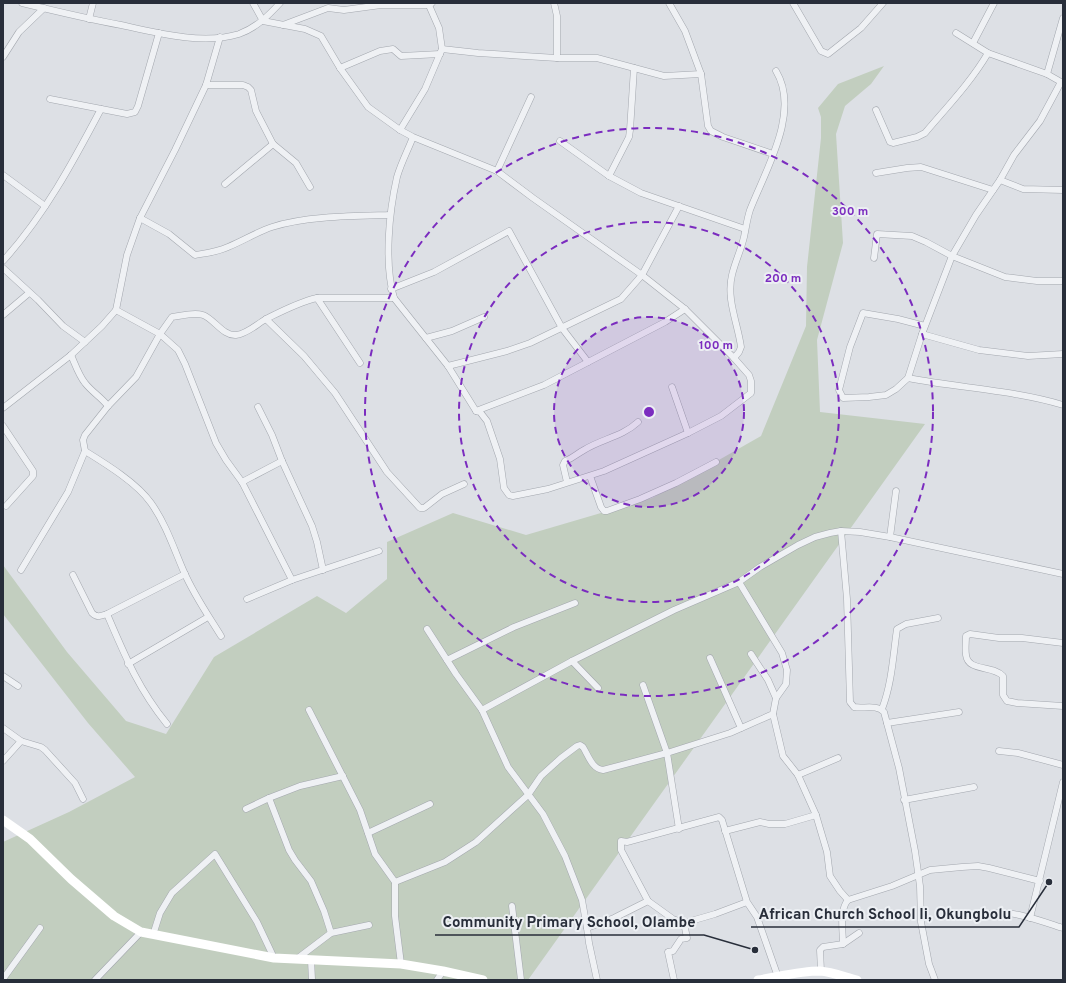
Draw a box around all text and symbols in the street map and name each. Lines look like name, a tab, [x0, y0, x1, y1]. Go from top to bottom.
text: 300 m	[832, 204, 868, 220]
text: 200 m	[765, 271, 801, 287]
text: 100 m	[699, 338, 733, 354]
centre of rings	[642, 405, 656, 419]
callout: African Church School Ii, Okungbolu	[751, 900, 1019, 927]
text: African Church School Ii, Okungbolu	[759, 906, 1011, 925]
callout: Community Primary School, Olambe	[435, 908, 704, 935]
text: Community Primary School, Olambe	[442, 914, 696, 933]

